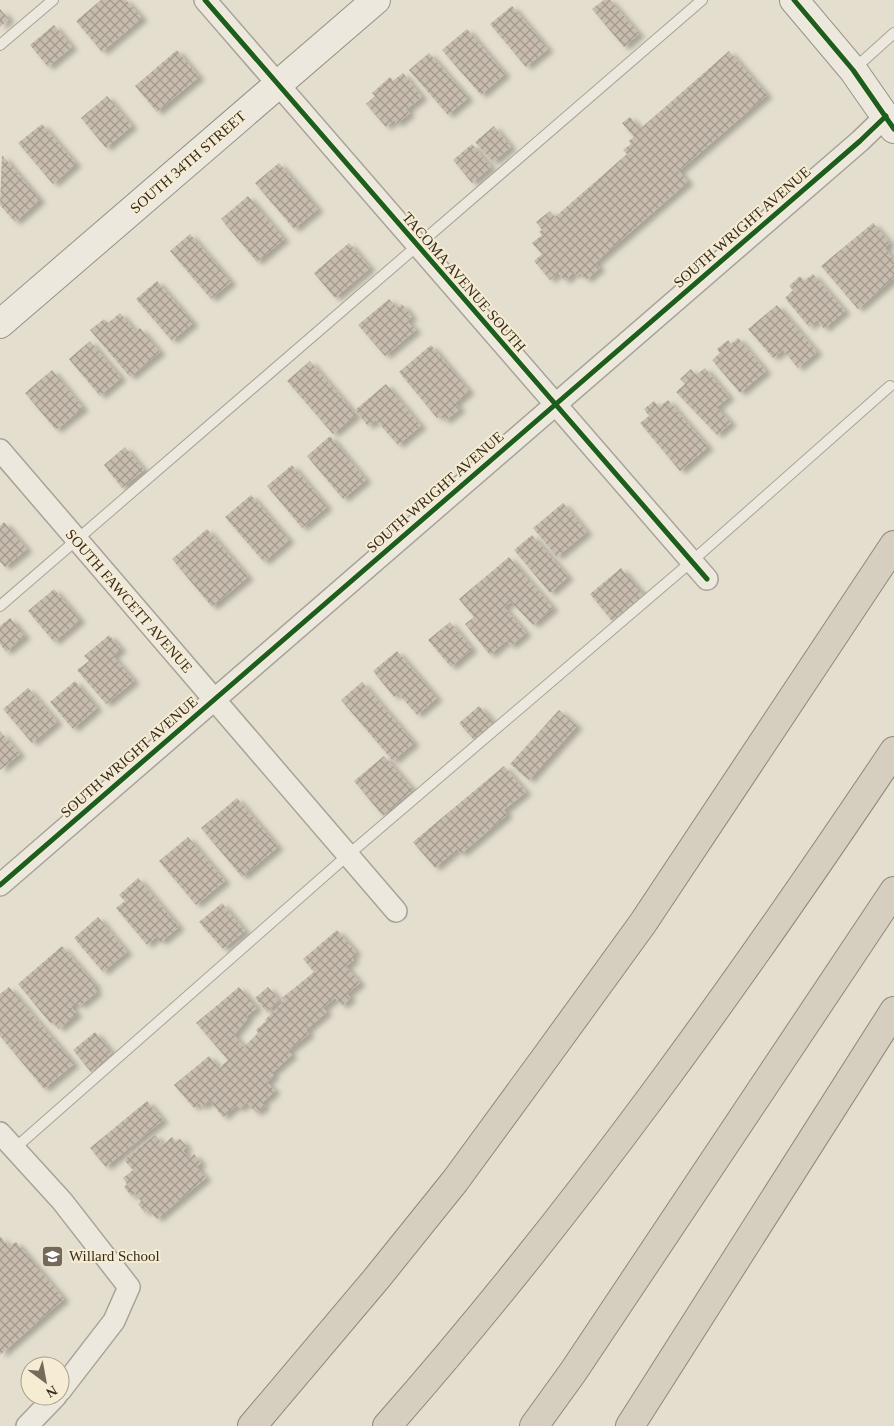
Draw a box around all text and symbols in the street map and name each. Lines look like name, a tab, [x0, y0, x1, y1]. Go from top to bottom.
street label: SOUTH 34TH STREET	[127, 108, 249, 216]
street label: SOUTH WRIGHT AVENUE	[670, 163, 814, 291]
street label: TACOMA AVENUE SOUTH	[399, 209, 529, 355]
street label: SOUTH WRIGHT AVENUE	[363, 428, 507, 556]
street label: SOUTH FAWCETT AVENUE	[62, 526, 196, 676]
street label: SOUTH WRIGHT AVENUE	[57, 693, 201, 821]
school or university icon: Willard School	[41, 1244, 65, 1268]
place label: Willard School	[69, 1248, 160, 1264]
north arrow	[20, 1356, 70, 1406]
text: N	[43, 1383, 60, 1401]

